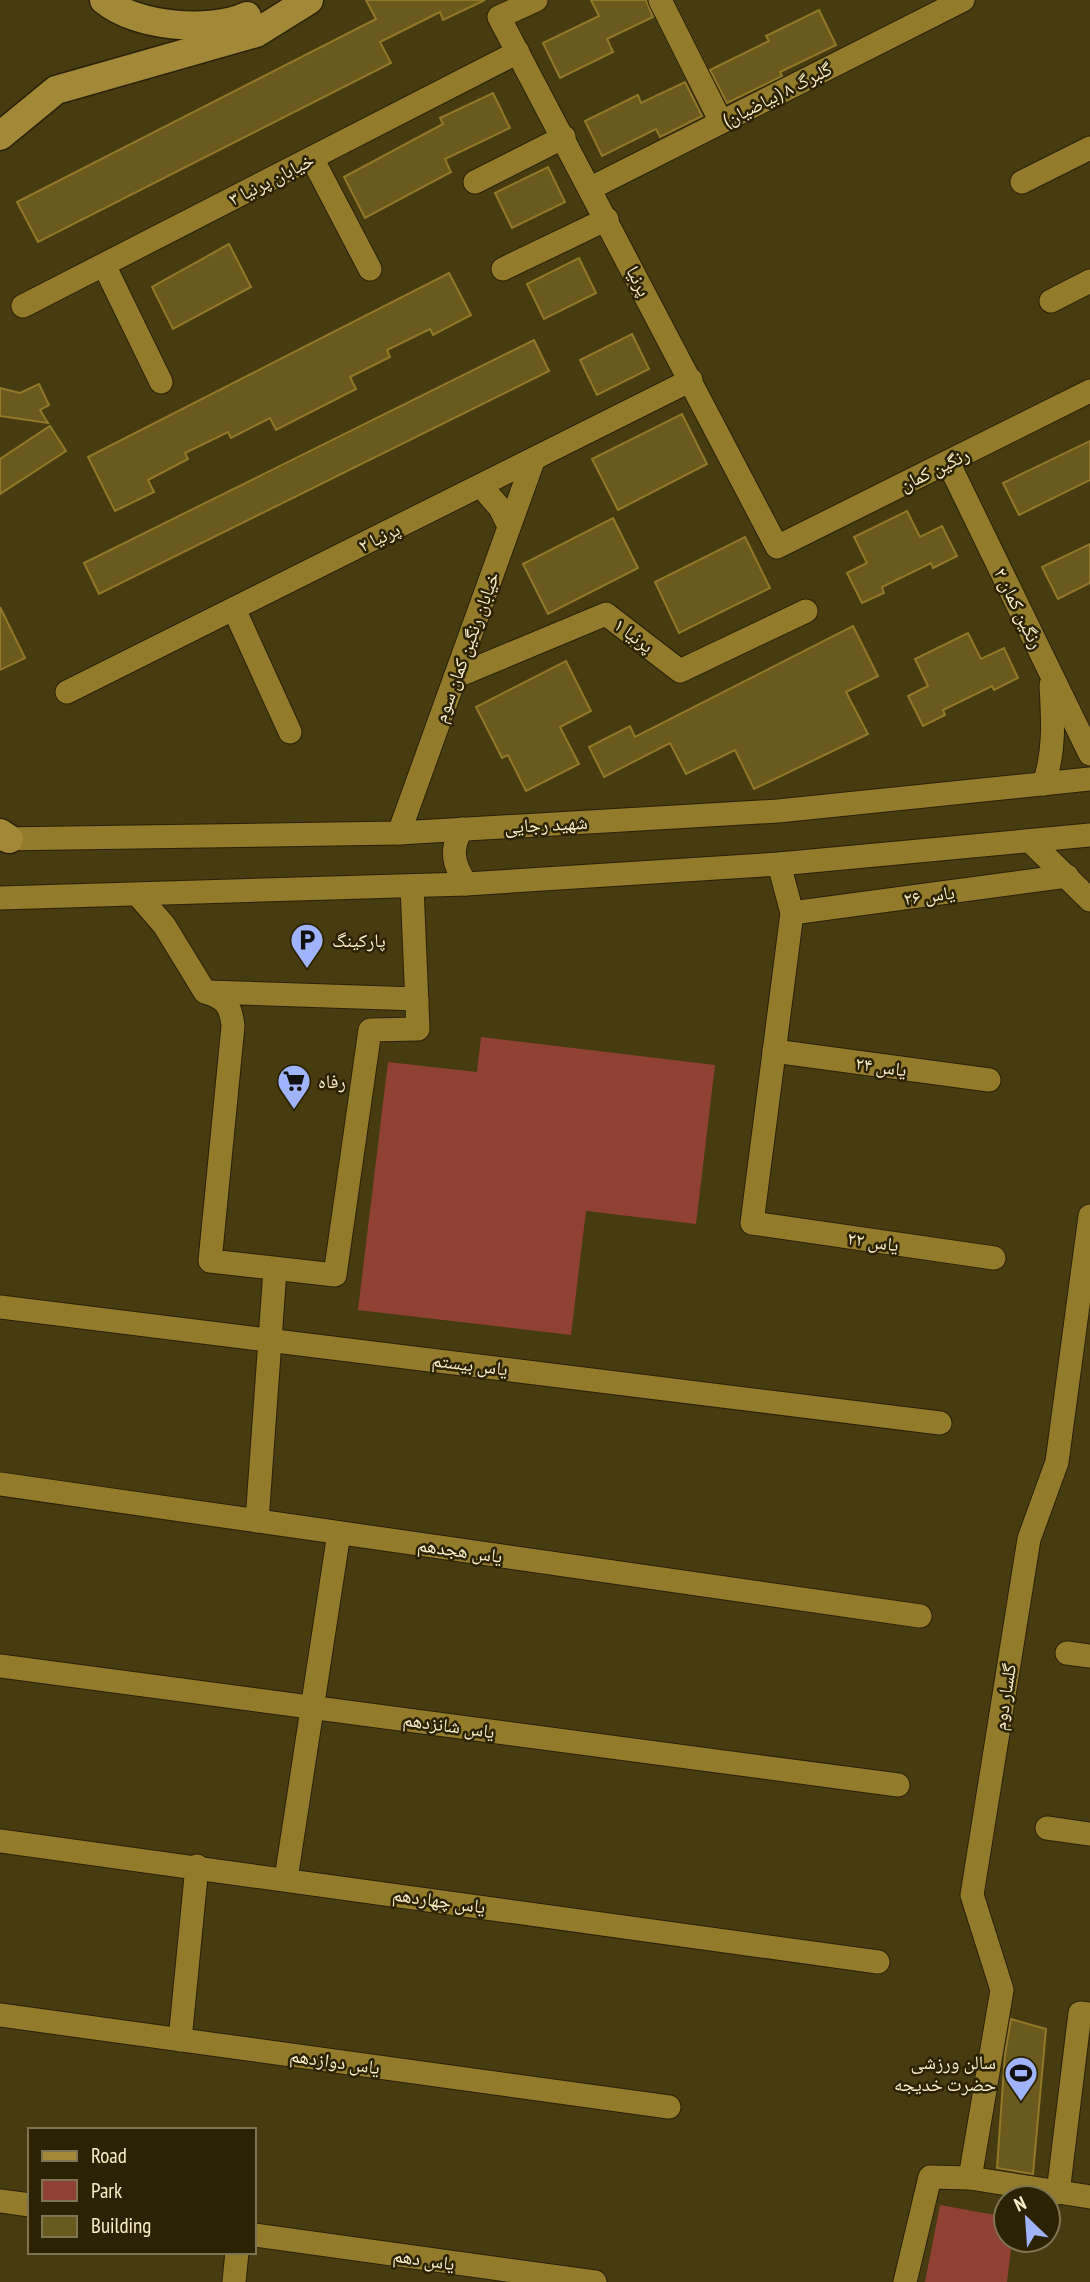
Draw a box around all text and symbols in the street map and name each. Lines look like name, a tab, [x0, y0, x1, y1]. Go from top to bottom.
street label: گلبرگ ۸ (بیاضیان)	[718, 56, 836, 132]
street label: خیابان پرنیا ۳	[224, 147, 318, 211]
street label: پرنیا	[621, 262, 657, 300]
street label: رنگین کمان	[895, 442, 973, 496]
street label: پرنیا ۲	[354, 517, 404, 557]
street label: رنگین کمان ۲	[989, 563, 1049, 653]
street label: خیابان رنگین کمان سوم	[428, 568, 506, 726]
street label: پرنیا ۱	[609, 612, 659, 658]
street label: شهید رجایی	[504, 810, 588, 838]
street label: یاس ۲۶	[902, 880, 956, 910]
parking icon: پارکینگ	[288, 921, 326, 970]
place label: پارکینگ	[332, 928, 386, 952]
street label: یاس ۲۴	[854, 1051, 908, 1081]
supermarket icon: رفاه	[275, 1062, 313, 1111]
place label: رفاه	[318, 1069, 346, 1093]
street label: یاس ۲۲	[846, 1226, 900, 1256]
street label: یاس بیستم	[431, 1347, 509, 1382]
street label: یاس هجدهم	[416, 1532, 504, 1569]
street label: گلسار دوم	[987, 1662, 1023, 1732]
street label: یاس شانزدهم	[401, 1707, 496, 1744]
street label: یاس چهاردهم	[391, 1882, 487, 1919]
street label: یاس دوازدهم	[288, 2043, 382, 2080]
place label: سالن ورزشی حضرت خدیجه	[894, 2050, 996, 2096]
sports icon: سالن ورزشی حضرت خدیجه	[1002, 2054, 1040, 2103]
legend	[28, 2128, 256, 2254]
text: Road	[91, 2142, 127, 2169]
text: Park	[91, 2177, 122, 2204]
north arrow	[992, 2184, 1062, 2254]
text: N	[1010, 2191, 1030, 2217]
text: Building	[91, 2212, 151, 2239]
street label: یاس دهم	[391, 2243, 457, 2276]

